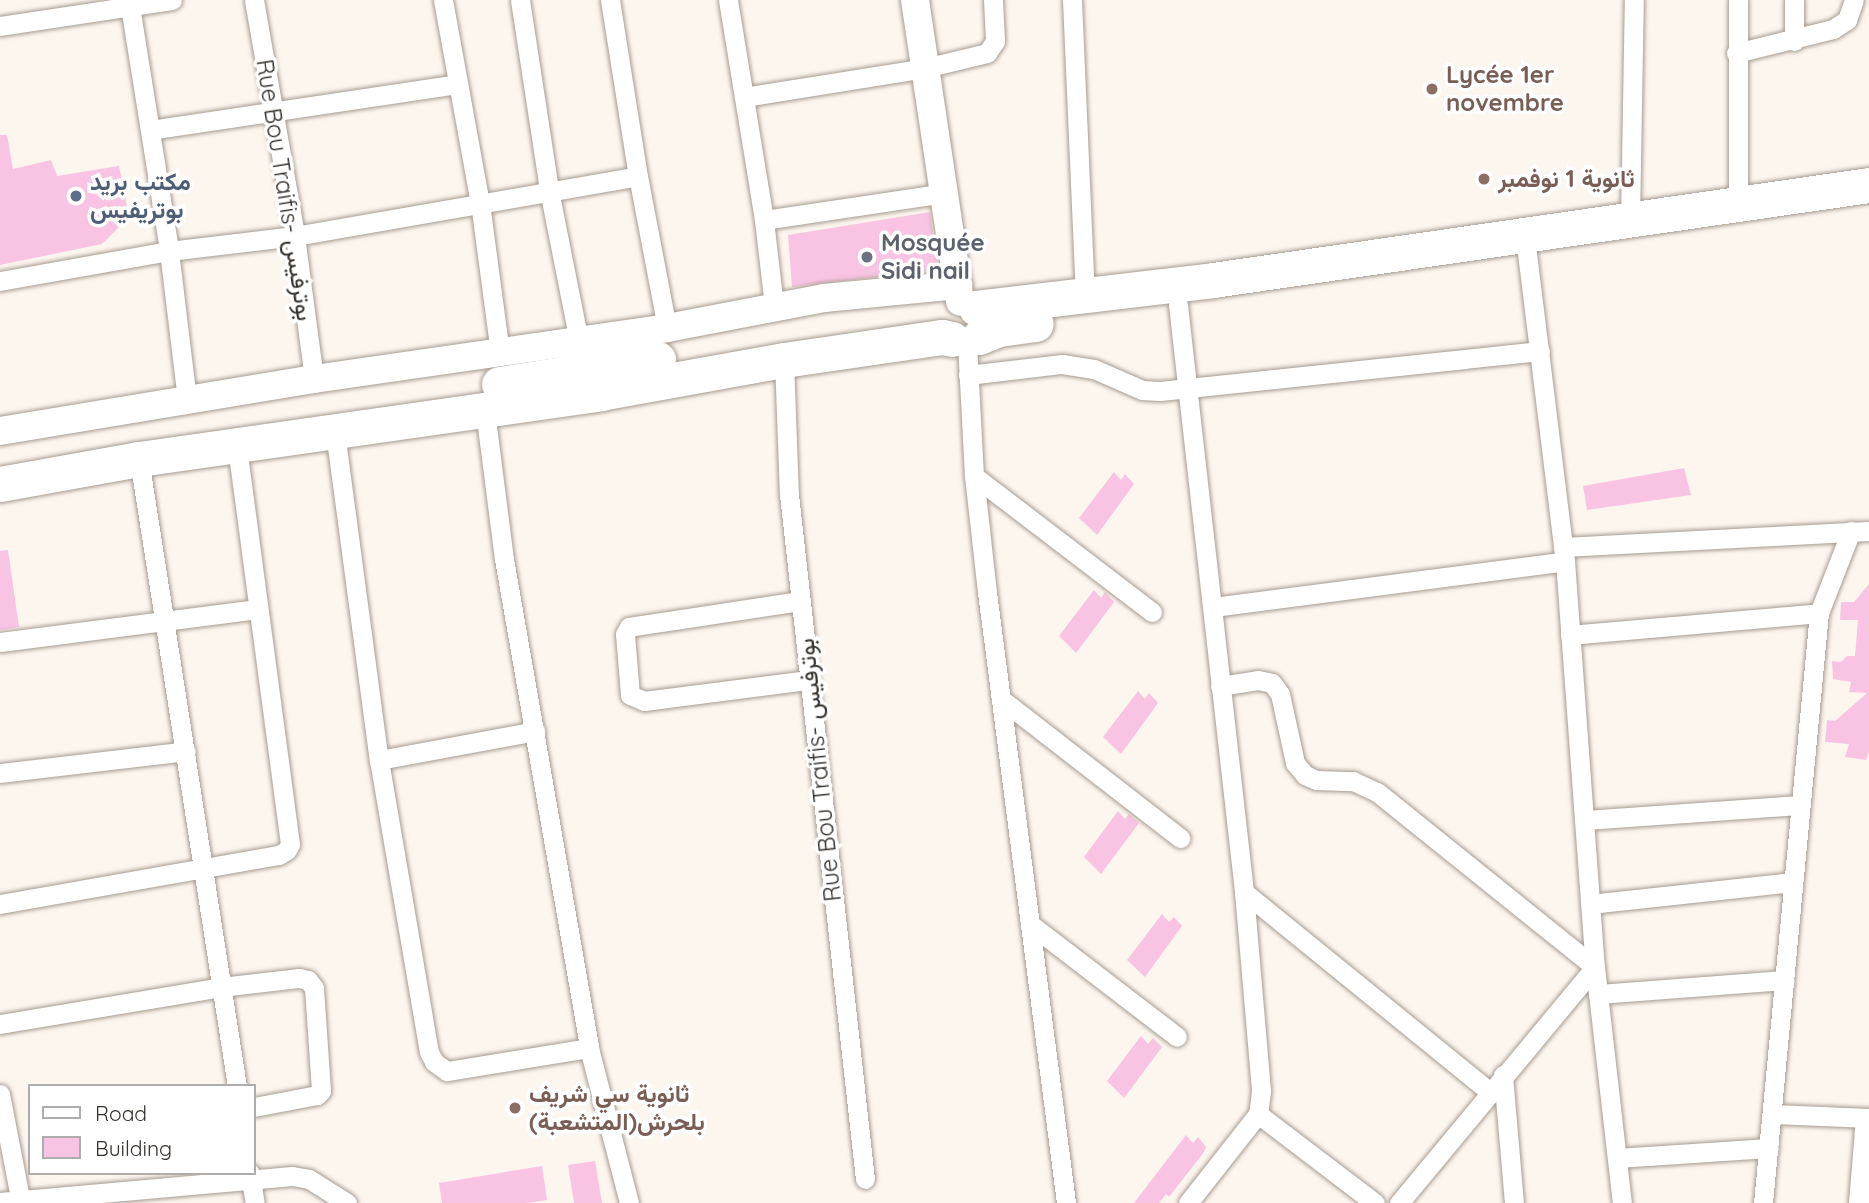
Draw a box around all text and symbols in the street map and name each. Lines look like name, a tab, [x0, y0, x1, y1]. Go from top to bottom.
street label: Rue Bou Traifis- بوترفيس	[250, 57, 320, 323]
place label: Lycée 1er novembre	[1446, 61, 1564, 117]
marker: Lycée 1er novembre	[1424, 81, 1440, 97]
place label: ثانوية 1 نوفمبر	[1498, 165, 1635, 193]
place label: مكتب بريد بوتريفيس	[90, 168, 191, 224]
marker: ثانوية 1 نوفمبر	[1476, 171, 1492, 187]
marker: مكتب بريد بوتريفيس	[68, 188, 84, 204]
place label: Mosquée Sidi nail	[881, 229, 985, 285]
marker: Mosquée Sidi nail	[859, 249, 875, 265]
street label: Rue Bou Traifis- بوترفيس	[791, 637, 847, 903]
place label: ثانوية سي شريف بلحرش(المتشعبة)	[529, 1080, 705, 1136]
legend	[28, 1084, 256, 1175]
text: Road	[95, 1100, 147, 1126]
marker: ثانوية سي شريف بلحرش(المتشعبة)	[507, 1100, 523, 1116]
text: Building	[95, 1135, 172, 1161]

